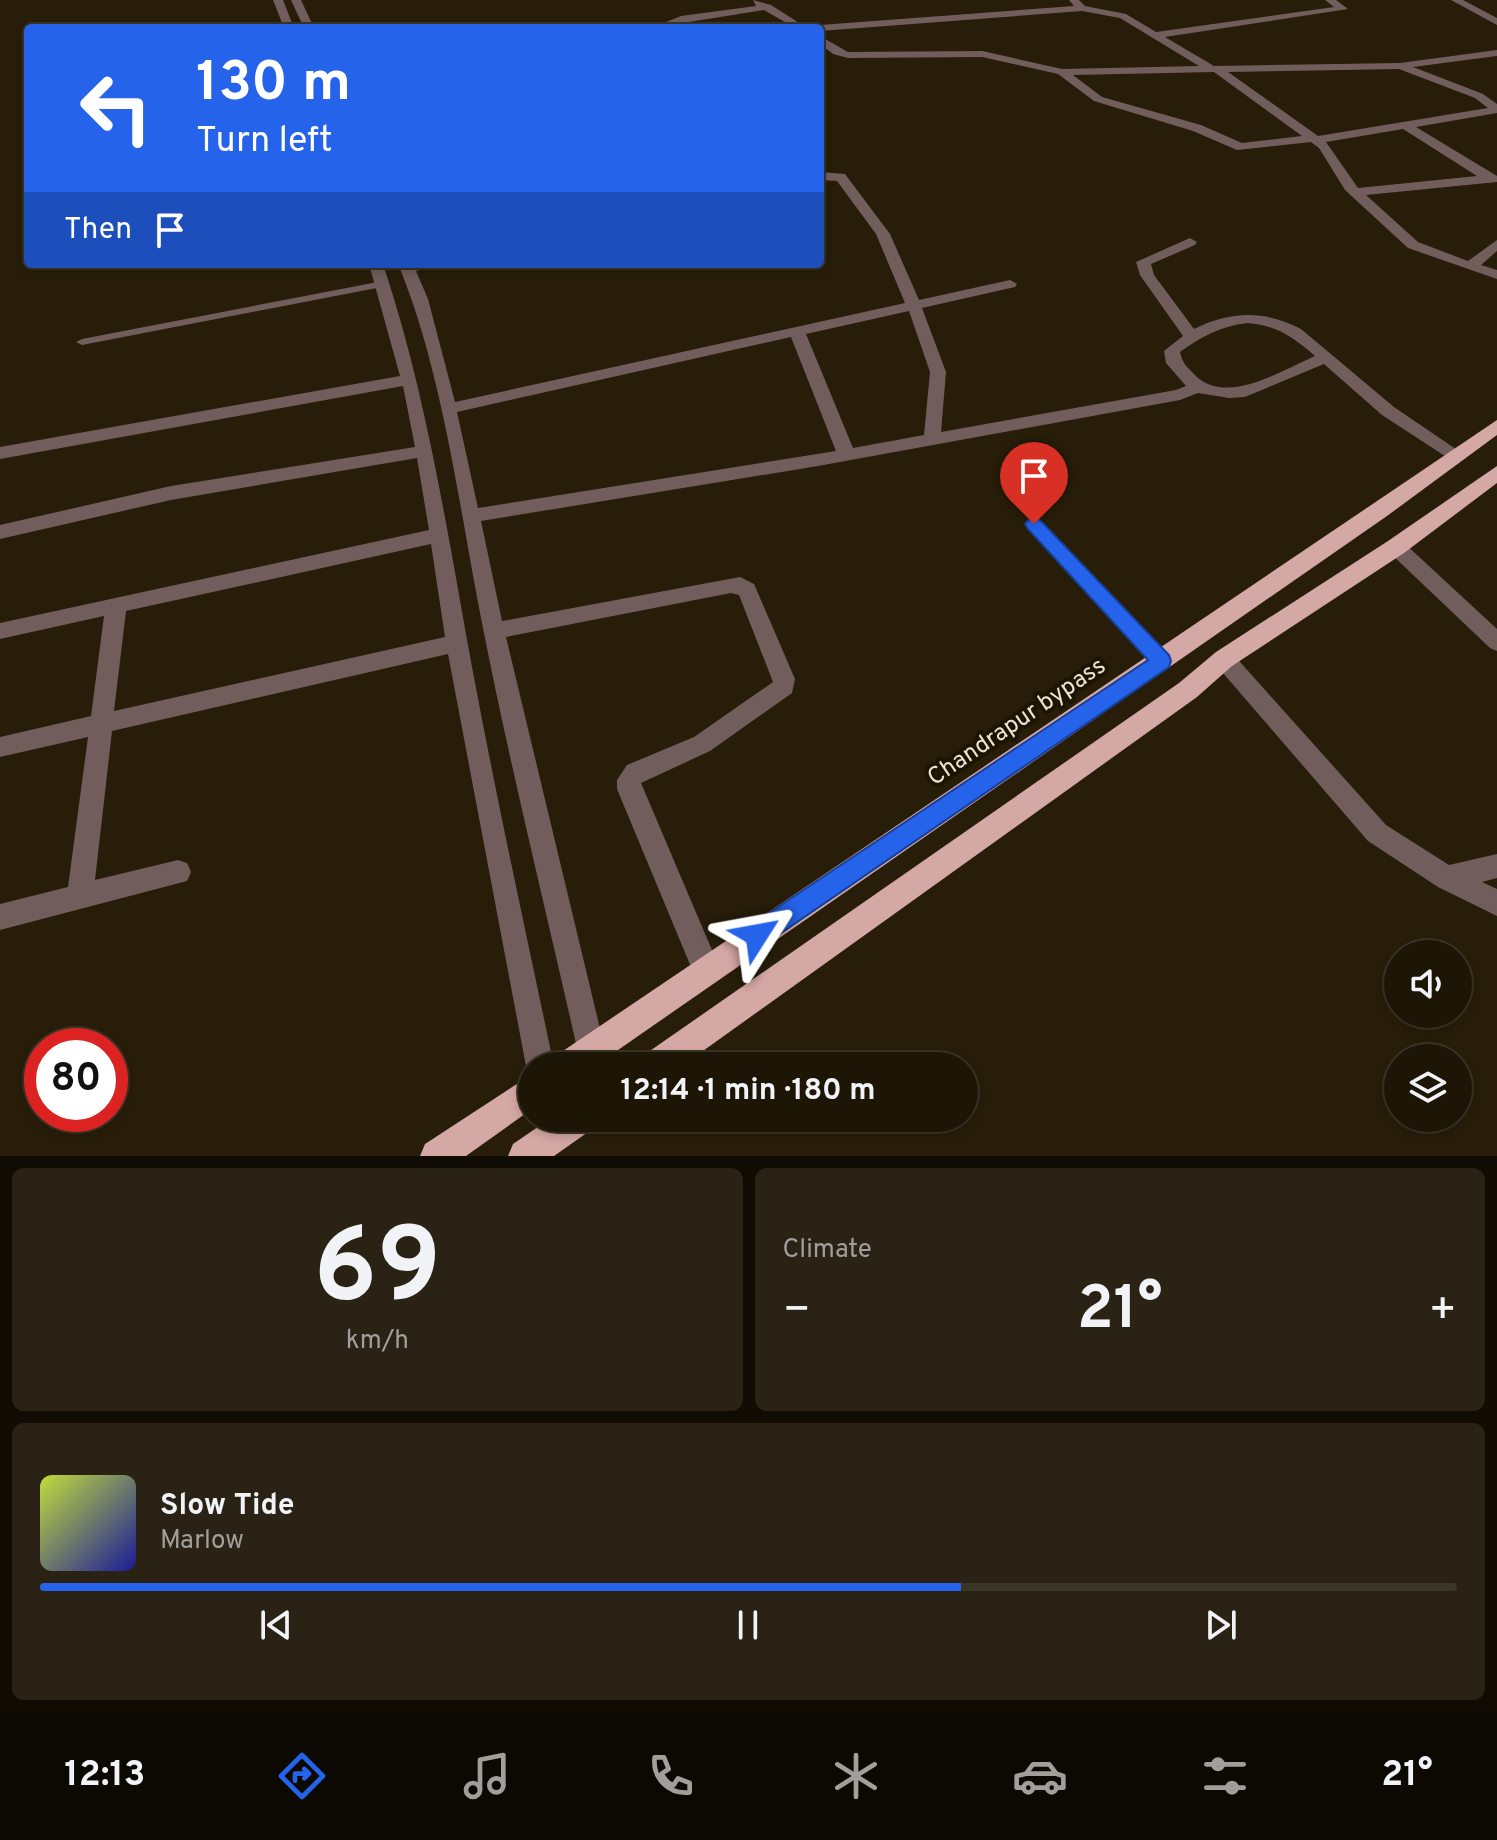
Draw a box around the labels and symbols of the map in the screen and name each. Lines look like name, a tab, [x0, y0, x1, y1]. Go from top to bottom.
pin	[1000, 442, 1068, 524]
street label: Chandrapur bypass	[922, 652, 1112, 793]
position arrow	[715, 893, 799, 977]
speed limit sign: 80	[24, 1028, 128, 1132]

